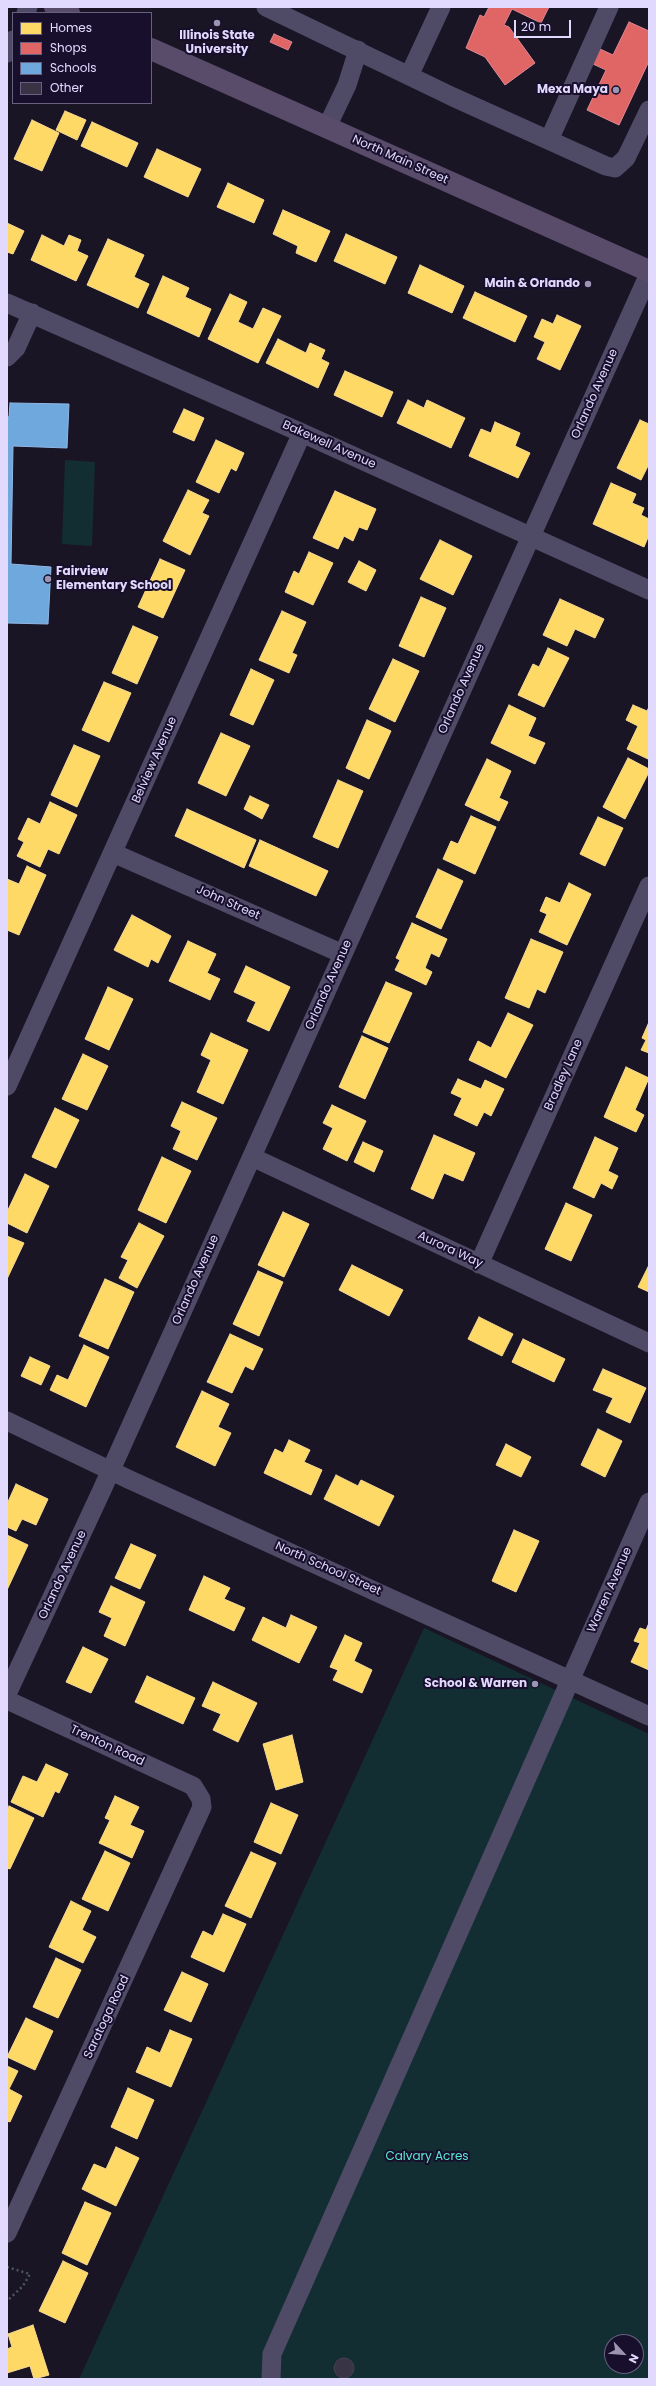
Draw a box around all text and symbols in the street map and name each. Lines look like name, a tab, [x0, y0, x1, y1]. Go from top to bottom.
legend	[12, 12, 152, 104]
scale bar	[516, 12, 573, 38]
marker: Illinois State University	[212, 18, 222, 28]
text: 20 m	[521, 18, 551, 35]
text: Homes	[50, 19, 92, 36]
place label: Illinois State University	[179, 29, 255, 57]
text: Shops	[50, 39, 87, 56]
text: Schools	[50, 59, 97, 76]
text: Other	[50, 79, 83, 96]
place label: Mexa Maya	[537, 83, 608, 97]
marker: Mexa Maya	[611, 85, 621, 95]
street label: North Main Street	[350, 132, 450, 188]
place label: Main & Orlando	[484, 277, 580, 291]
marker: Main & Orlando	[583, 279, 593, 289]
street label: Orlando Avenue	[569, 347, 621, 441]
street label: Bakewell Avenue	[280, 418, 378, 472]
place label: Fairview Elementary School	[56, 565, 171, 593]
marker: Fairview Elementary School	[43, 574, 53, 584]
street label: Orlando Avenue	[436, 642, 488, 736]
street label: Belview Avenue	[130, 715, 180, 805]
street label: John Street	[194, 883, 262, 923]
street label: Orlando Avenue	[303, 938, 355, 1032]
street label: Bradley Lane	[542, 1037, 586, 1113]
street label: Aurora Way	[415, 1229, 485, 1271]
street label: Orlando Avenue	[170, 1233, 222, 1327]
street label: Orlando Avenue	[36, 1528, 90, 1622]
street label: North School Street	[273, 1539, 383, 1599]
street label: Warren Avenue	[585, 1545, 635, 1635]
place label: School & Warren	[424, 1677, 527, 1691]
marker: School & Warren	[530, 1679, 540, 1689]
street label: Trenton Road	[68, 1723, 146, 1769]
street label: Saratoga Road	[81, 1973, 133, 2061]
park label: Calvary Acres	[385, 2150, 469, 2164]
north arrow	[604, 2334, 644, 2374]
text: N	[625, 2352, 643, 2366]

